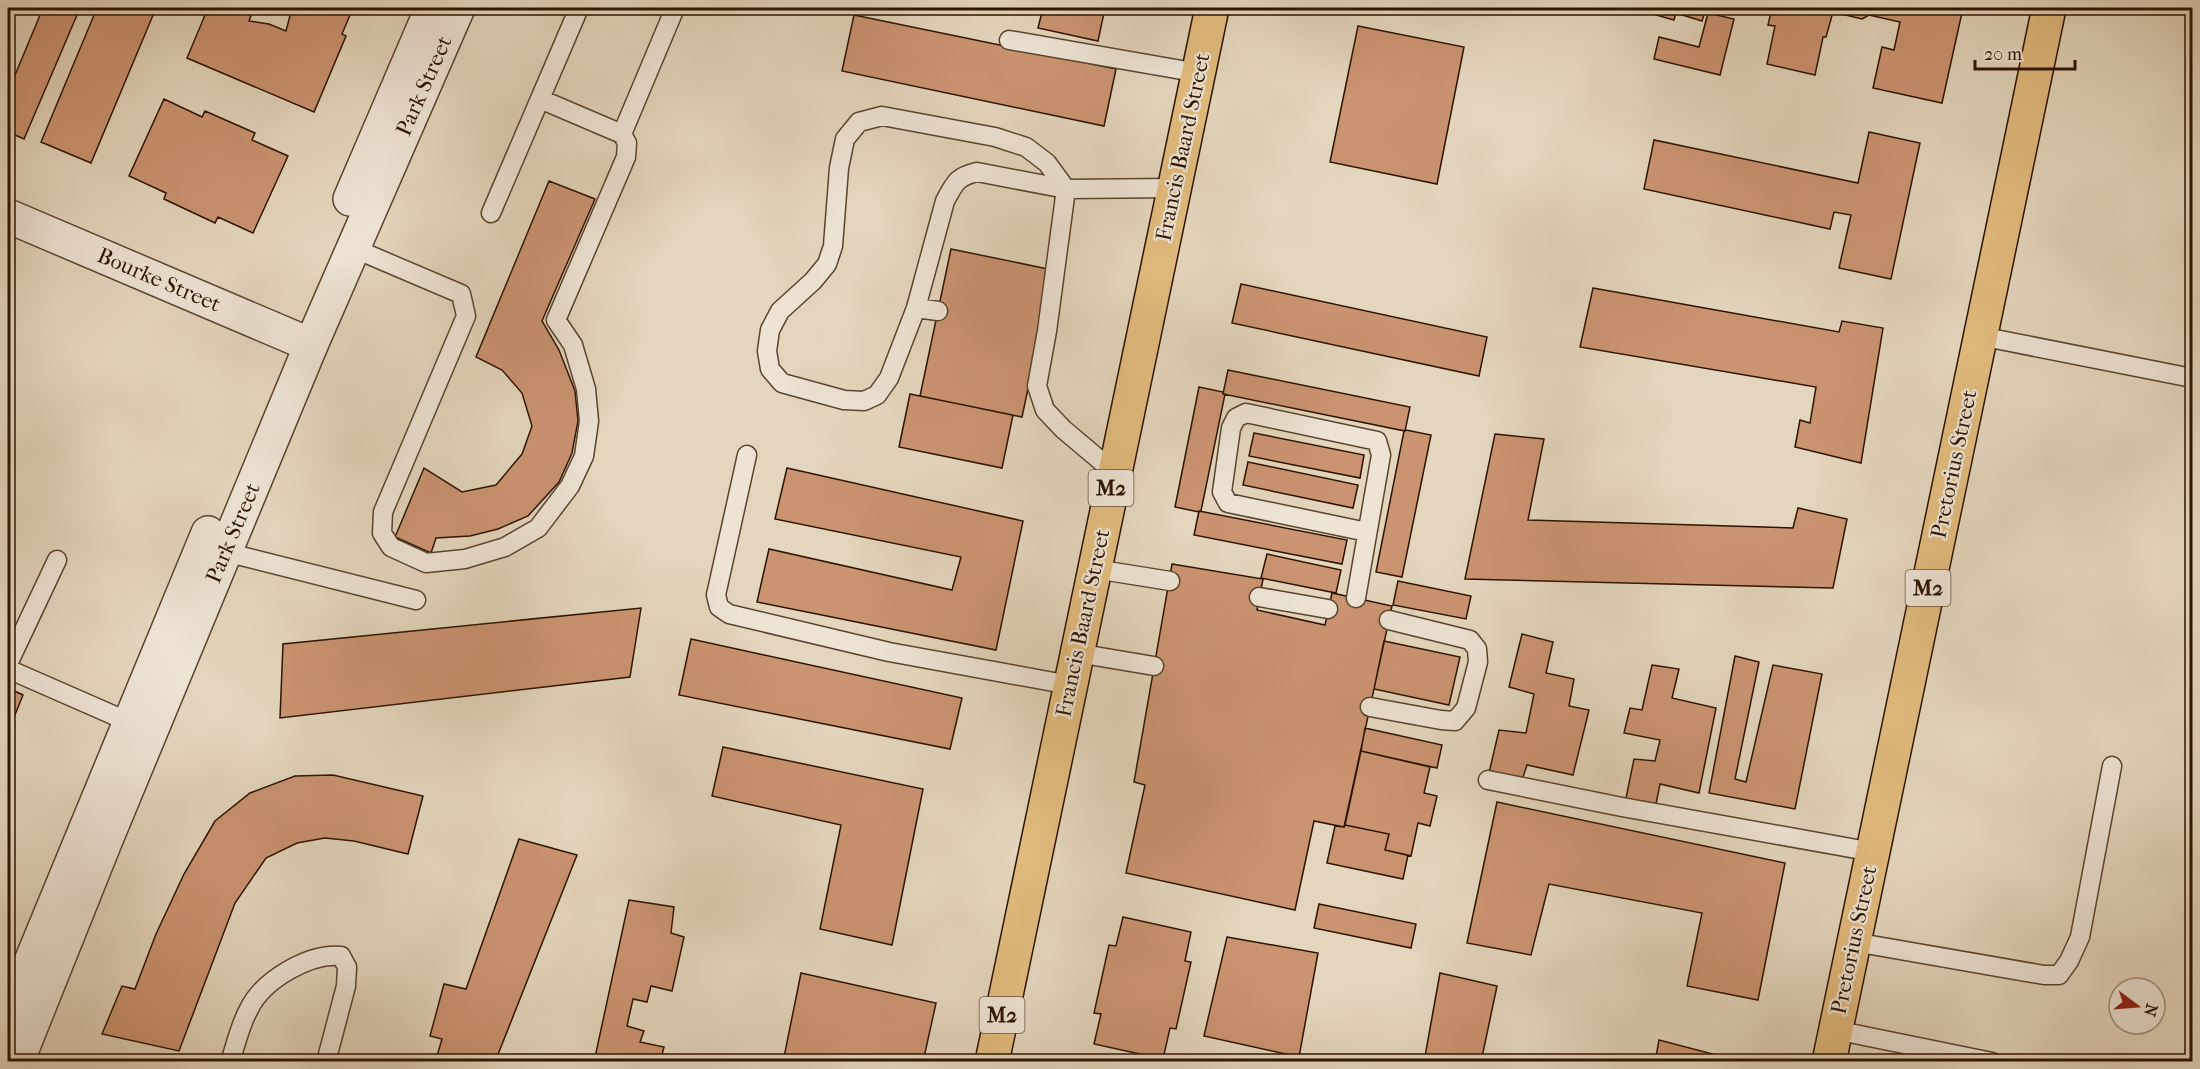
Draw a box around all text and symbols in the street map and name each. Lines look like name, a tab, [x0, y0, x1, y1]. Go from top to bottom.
street label: Park Street	[390, 32, 458, 140]
scale bar	[1975, 33, 2076, 71]
text: 20 m	[1984, 44, 2022, 65]
street label: Francis Baard Street	[1150, 50, 1216, 243]
street label: Bourke Street	[93, 242, 225, 318]
street label: Pretorius Street	[1926, 387, 1982, 541]
road number: M2	[1088, 470, 1134, 506]
street label: Park Street	[200, 479, 266, 587]
street label: Francis Baard Street	[1050, 526, 1116, 719]
road number: M2	[1906, 570, 1950, 606]
street label: Pretorius Street	[1826, 863, 1882, 1017]
north arrow	[2107, 976, 2167, 1036]
road number: M2	[980, 997, 1024, 1033]
text: N	[2140, 1002, 2162, 1019]

